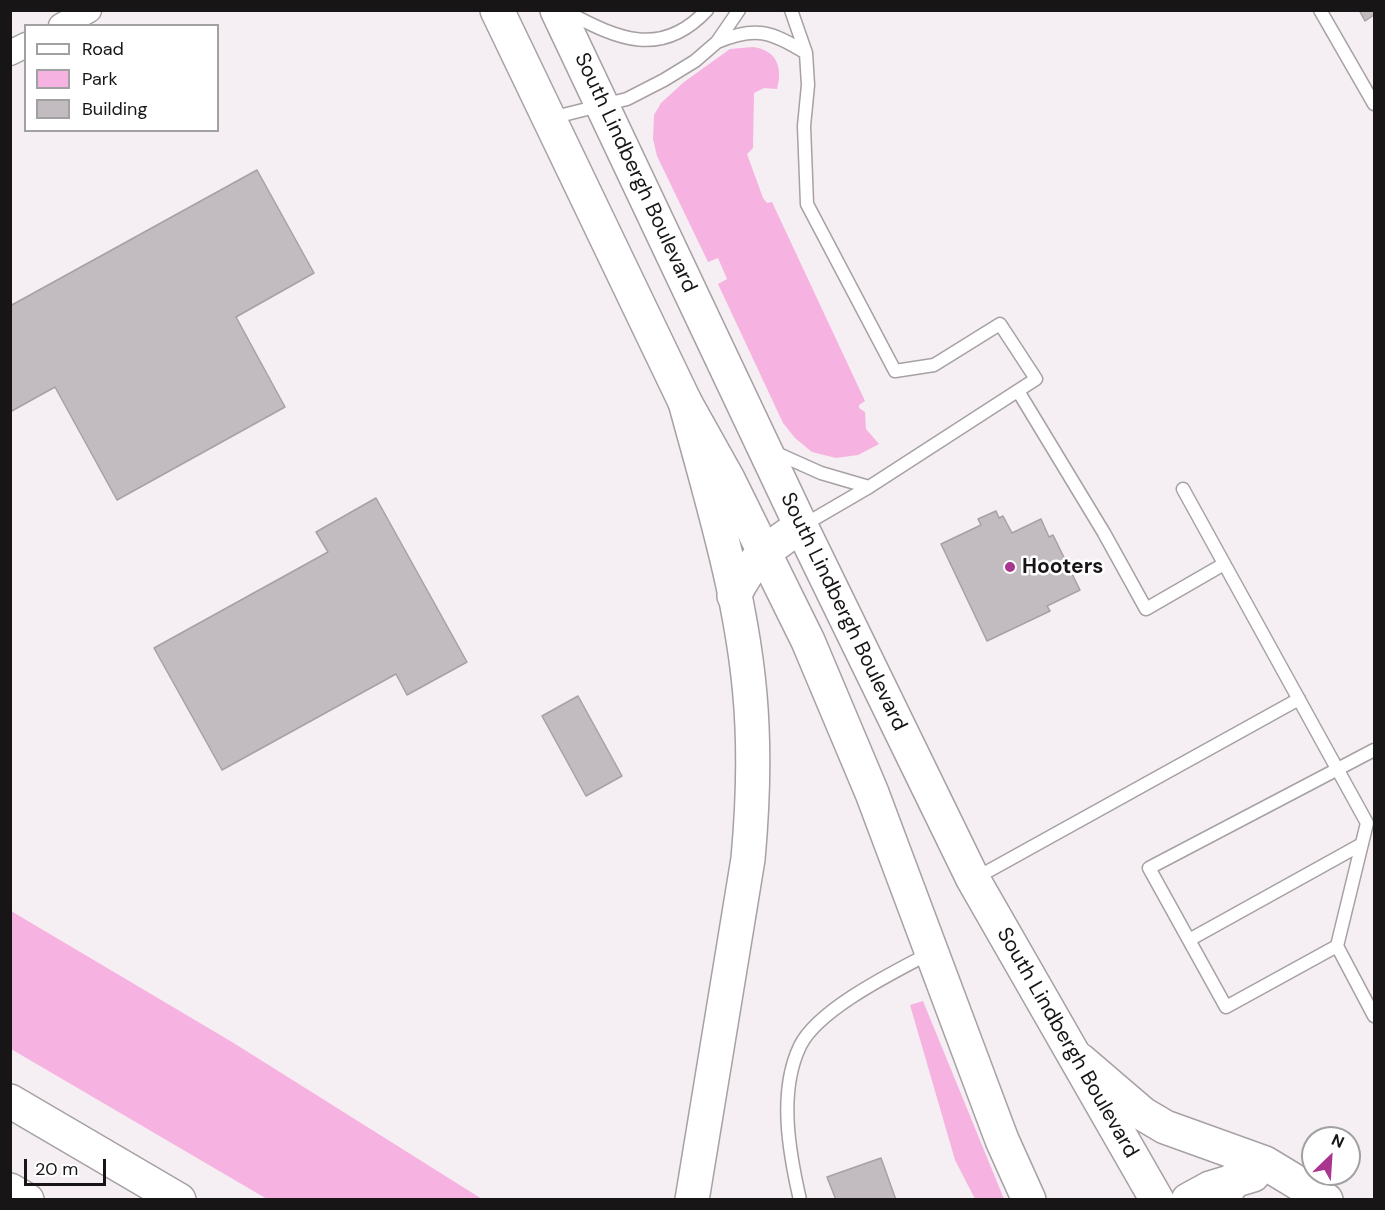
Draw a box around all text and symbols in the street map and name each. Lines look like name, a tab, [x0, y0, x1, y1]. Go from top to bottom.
legend	[24, 24, 219, 132]
text: Road	[82, 37, 124, 61]
street label: South Lindbergh Boulevard	[568, 49, 702, 297]
text: Park	[82, 67, 118, 91]
text: Building	[82, 97, 147, 121]
street label: South Lindbergh Boulevard	[774, 489, 912, 735]
place label: Hooters	[1022, 554, 1103, 580]
marker: Hooters	[1003, 560, 1017, 574]
street label: South Lindbergh Boulevard	[991, 923, 1143, 1163]
north arrow	[1301, 1126, 1361, 1186]
text: N	[1328, 1129, 1348, 1153]
scale bar	[27, 1147, 110, 1185]
text: 20 m	[35, 1157, 78, 1181]

